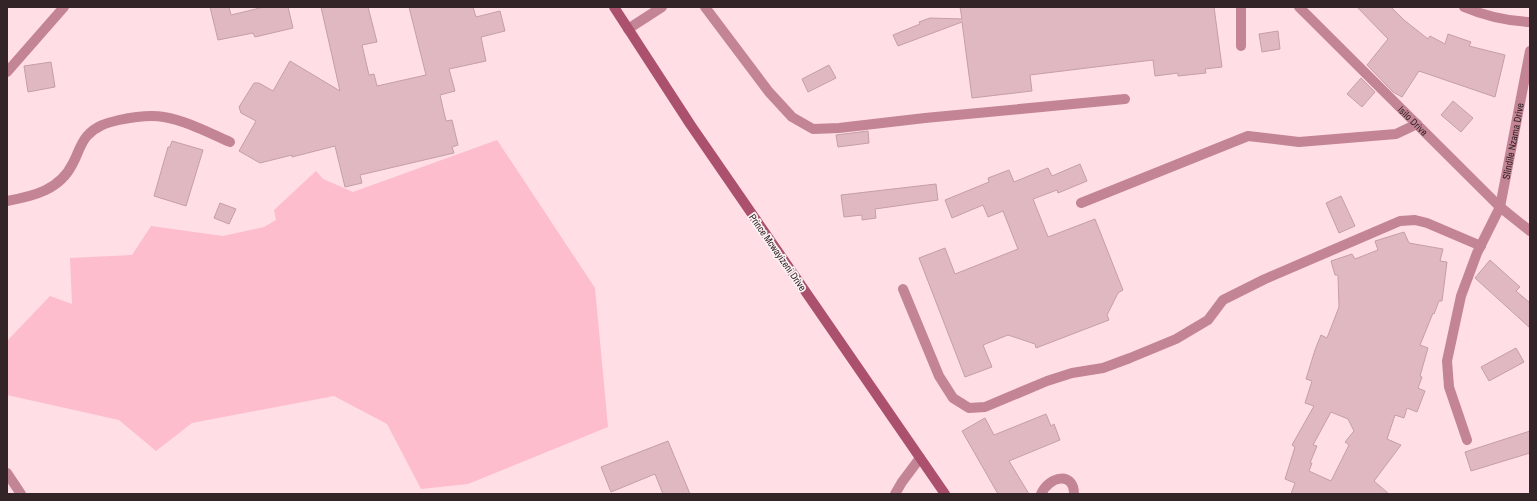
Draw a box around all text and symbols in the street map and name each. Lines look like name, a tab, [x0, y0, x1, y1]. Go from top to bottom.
street label: Slindile Nzama Drive	[1499, 101, 1527, 180]
street label: Isilo Drive	[1395, 103, 1431, 139]
street label: Prince Mcwayizeni Drive	[746, 211, 809, 294]

